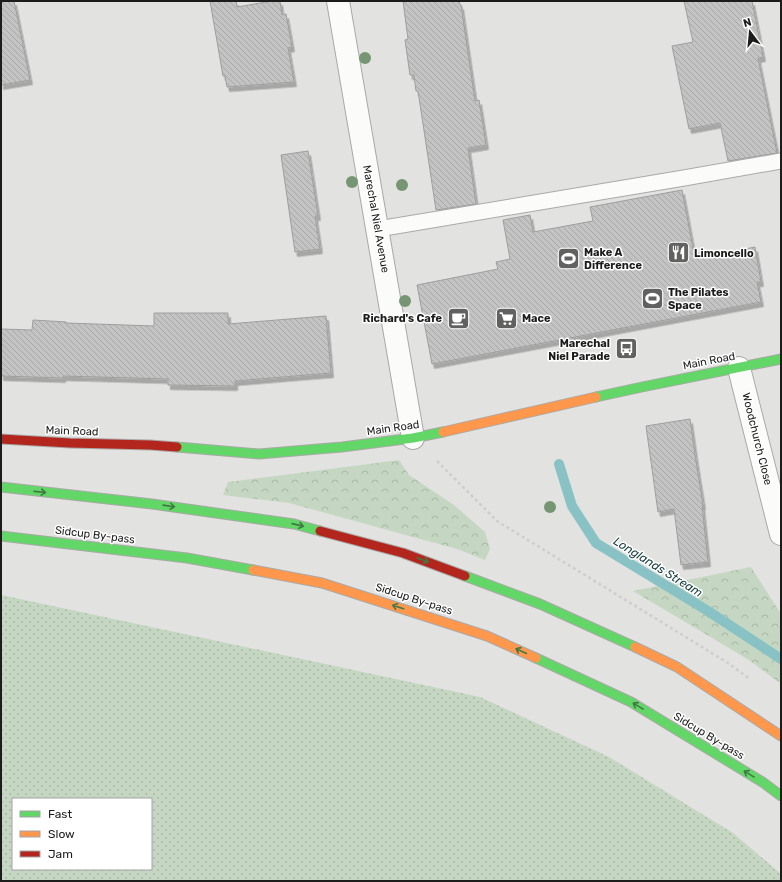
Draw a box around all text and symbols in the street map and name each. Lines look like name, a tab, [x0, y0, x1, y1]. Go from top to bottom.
north arrow	[730, 12, 770, 52]
text: N	[742, 16, 753, 30]
street label: Marechal Niel Avenue	[360, 164, 392, 274]
restaurant icon: Limoncello	[666, 240, 692, 266]
sports icon: Make A Difference	[556, 245, 582, 271]
place label: Make A Difference	[584, 246, 642, 272]
place label: Limoncello	[694, 247, 754, 260]
sports icon: The Pilates Space	[639, 285, 665, 311]
place label: The Pilates Space	[668, 286, 729, 312]
cafe icon: Richard's Cafe	[445, 305, 471, 331]
supermarket icon: Mace	[494, 305, 520, 331]
place label: Richard's Cafe	[363, 312, 442, 325]
place label: Mace	[522, 312, 551, 325]
bus stop icon: Marechal Niel Parade	[613, 336, 639, 362]
place label: Marechal Niel Parade	[548, 337, 610, 363]
street label: Main Road	[682, 350, 736, 372]
street label: Woodchurch Close	[739, 391, 775, 487]
street label: Main Road	[366, 418, 420, 438]
street label: Main Road	[45, 424, 99, 438]
one-way arrow	[33, 488, 46, 495]
one-way arrow	[162, 502, 175, 510]
one-way arrow	[291, 522, 304, 529]
street label: Sidcup By-pass	[54, 524, 136, 546]
water label: Longlands Stream	[611, 534, 705, 600]
one-way arrow	[416, 557, 428, 565]
street label: Sidcup By-pass	[374, 580, 455, 618]
one-way arrow	[392, 603, 405, 610]
one-way arrow	[515, 647, 527, 654]
one-way arrow	[632, 702, 644, 710]
street label: Sidcup By-pass	[671, 710, 747, 762]
one-way arrow	[743, 769, 755, 777]
legend	[12, 798, 152, 870]
text: Fast	[48, 807, 72, 821]
text: Slow	[48, 827, 75, 841]
text: Jam	[48, 847, 73, 861]

